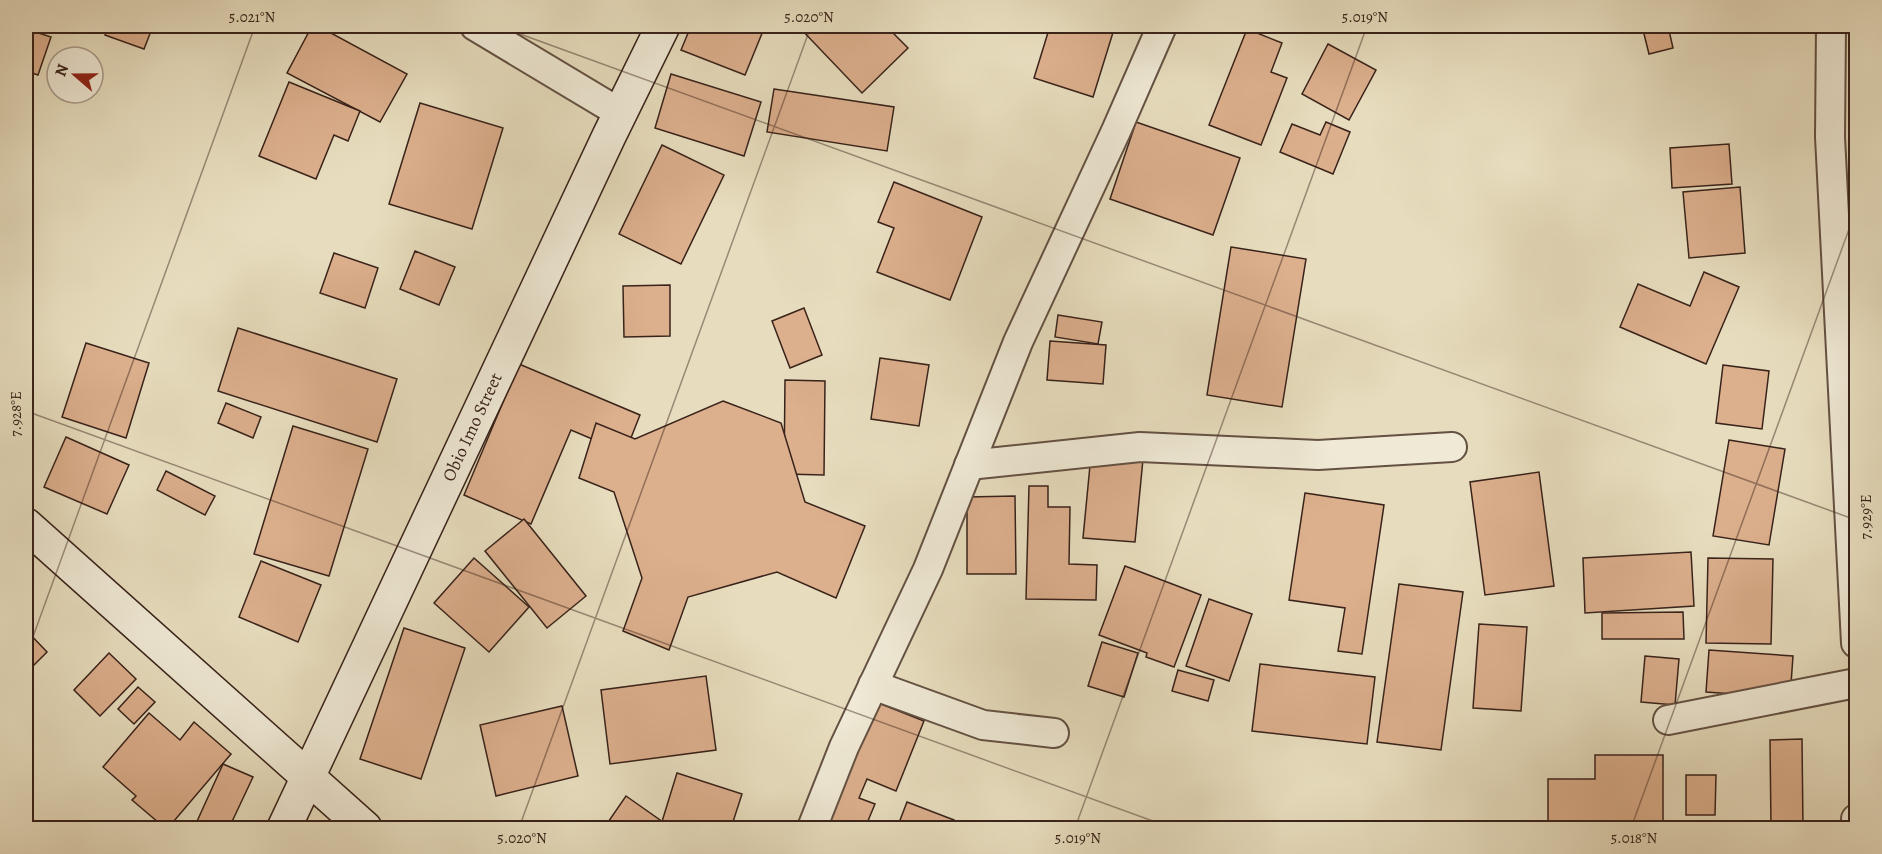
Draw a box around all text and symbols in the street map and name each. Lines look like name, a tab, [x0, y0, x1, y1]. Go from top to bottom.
text: 5.021°N	[229, 7, 276, 27]
text: 5.020°N	[784, 7, 834, 27]
text: 5.019°N	[1342, 7, 1388, 27]
north arrow	[45, 45, 105, 105]
text: N	[50, 61, 74, 79]
street label: Obio Imo Street	[436, 369, 508, 485]
text: 7.928°E	[6, 391, 26, 437]
text: 7.929°E	[1856, 494, 1876, 540]
text: 5.020°N	[497, 828, 547, 848]
text: 5.019°N	[1055, 828, 1101, 848]
text: 5.018°N	[1611, 828, 1658, 848]

